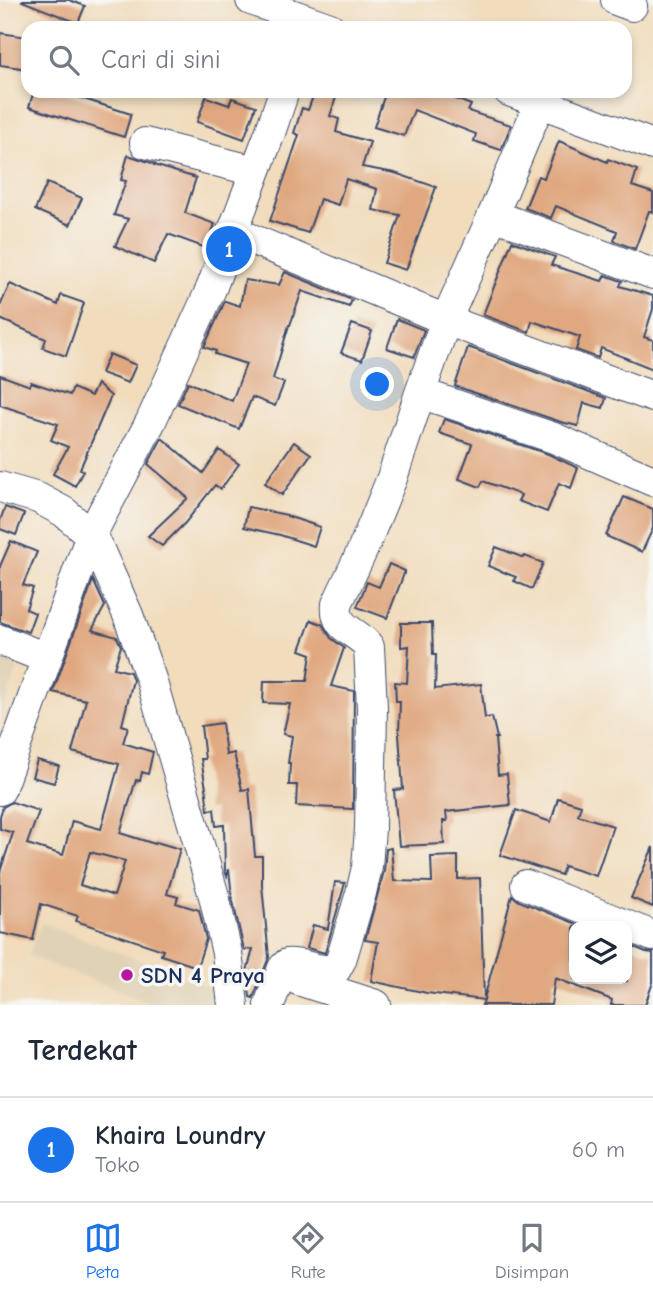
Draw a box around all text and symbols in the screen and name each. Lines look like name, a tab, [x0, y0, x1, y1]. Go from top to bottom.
search box	[21, 21, 632, 98]
icon: search	[45, 41, 83, 79]
text: Cari di sini	[101, 45, 221, 75]
pin: 1	[206, 223, 252, 275]
your location	[360, 367, 394, 401]
map controls	[569, 921, 632, 984]
button: layers	[569, 921, 632, 984]
place label: SDN 4 Praya	[141, 962, 265, 989]
marker: SDN 4 Praya	[119, 967, 135, 983]
text: Terdekat	[28, 1033, 137, 1068]
text: Khaira Loundry	[95, 1121, 265, 1151]
text: 1	[46, 1136, 56, 1163]
text: 60 m	[572, 1136, 625, 1163]
text: Toko	[95, 1151, 140, 1178]
tab: Peta	[84, 1219, 122, 1283]
tab: Rute	[289, 1219, 327, 1283]
tab: Disimpan	[495, 1219, 569, 1283]

